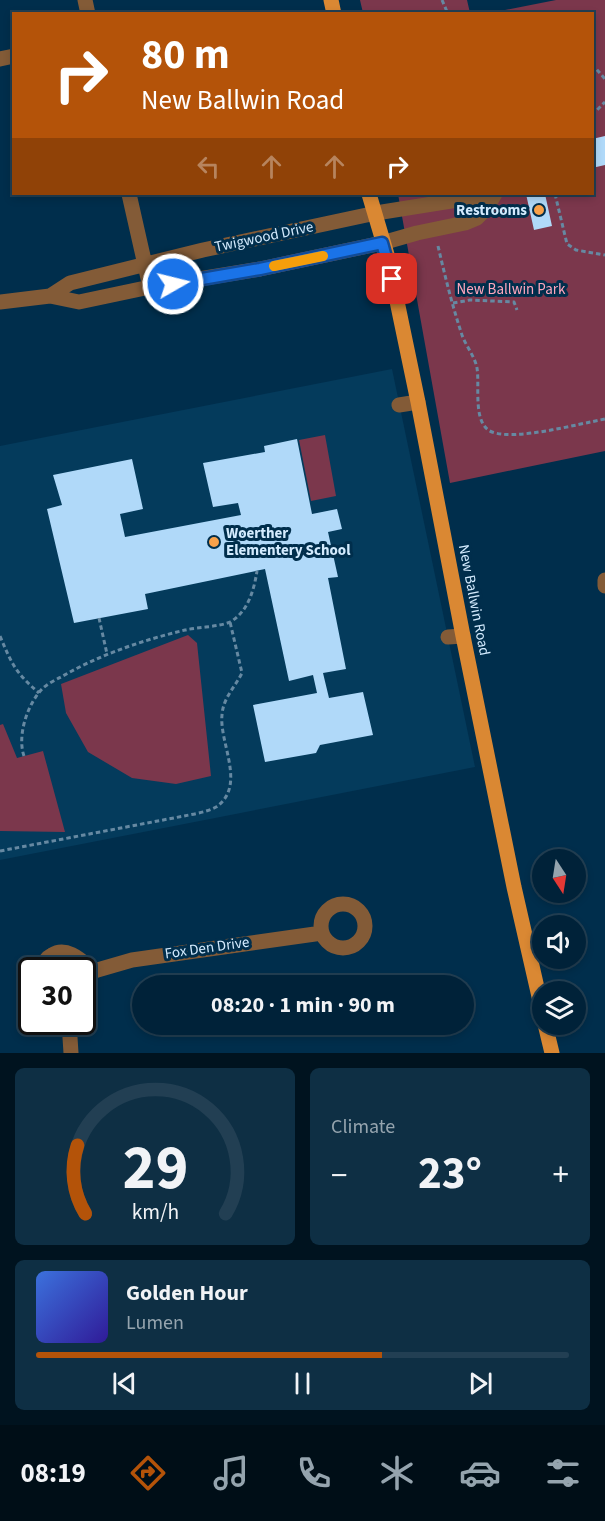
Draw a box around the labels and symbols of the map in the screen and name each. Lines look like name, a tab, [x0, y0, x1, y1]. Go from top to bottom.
place label: Restrooms	[456, 200, 527, 221]
marker: Restrooms	[532, 203, 546, 217]
street label: Twigwood Drive	[213, 216, 315, 258]
position arrow	[141, 252, 205, 316]
pin	[366, 253, 417, 304]
park label: New Ballwin Park	[457, 279, 566, 300]
place label: Woerther Elementery School	[226, 523, 351, 561]
marker: Woerther Elementery School	[207, 535, 221, 549]
street label: New Ballwin Road	[453, 543, 495, 657]
north arrow	[532, 849, 586, 903]
street label: Fox Den Drive	[163, 932, 251, 964]
speed limit sign: 30	[18, 957, 96, 1035]

